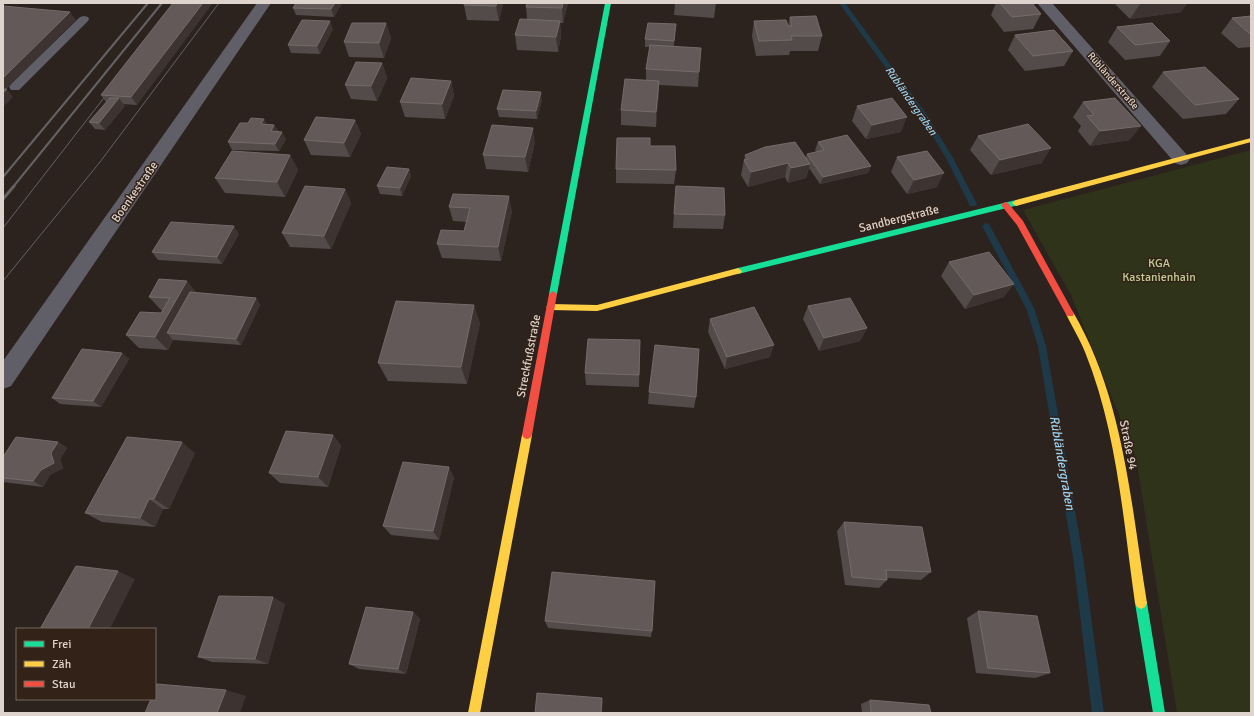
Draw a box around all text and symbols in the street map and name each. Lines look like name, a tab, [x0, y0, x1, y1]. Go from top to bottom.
street label: Rübländerstraße	[1085, 50, 1141, 112]
water label: Rübländergraben	[882, 64, 940, 139]
street label: Boenkestraße	[108, 159, 162, 225]
street label: Sandbergstraße	[857, 202, 941, 236]
park label: KGA Kastanienhain	[1122, 256, 1196, 285]
street label: Streckfußstraße	[514, 313, 544, 399]
water label: Rübländergraben	[1046, 414, 1078, 512]
street label: Straße 94	[1116, 419, 1140, 472]
legend	[16, 628, 156, 700]
text: Frei	[52, 637, 71, 652]
text: Zäh	[52, 657, 71, 672]
text: Stau	[52, 677, 76, 692]

